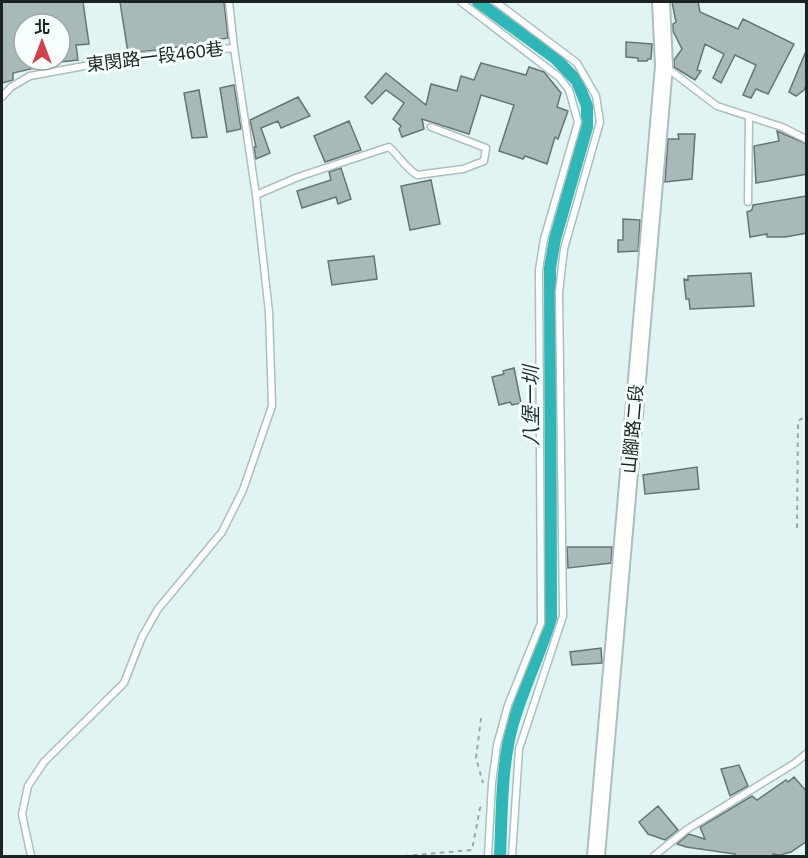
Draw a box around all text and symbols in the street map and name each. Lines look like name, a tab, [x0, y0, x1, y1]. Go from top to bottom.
north arrow	[12, 12, 72, 72]
text: 北	[34, 19, 50, 36]
street label: 東閔路一段460巷	[85, 39, 225, 75]
water label: 八堡一圳	[520, 363, 542, 446]
street label: 山腳路二段	[619, 383, 647, 475]

